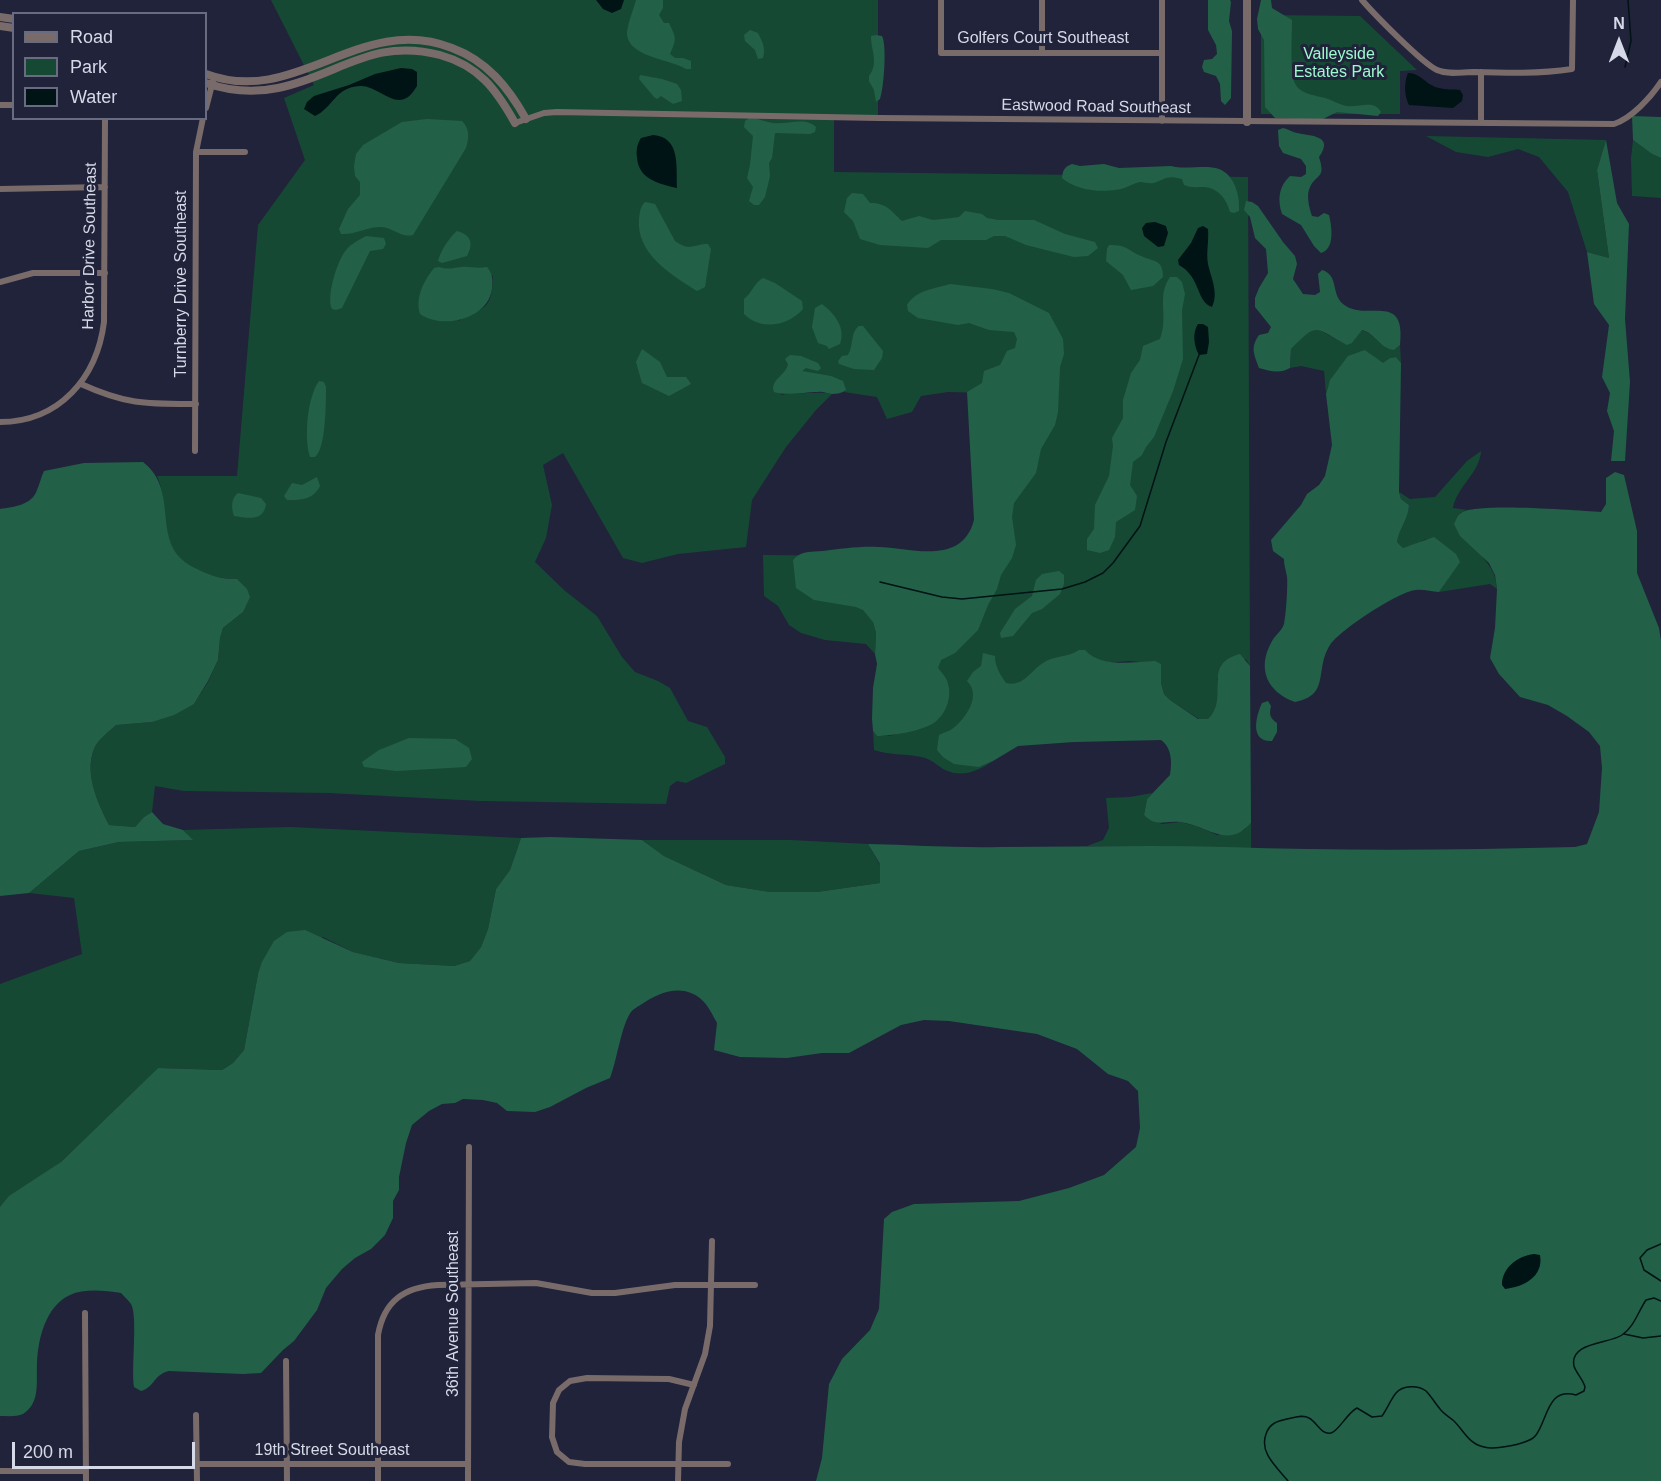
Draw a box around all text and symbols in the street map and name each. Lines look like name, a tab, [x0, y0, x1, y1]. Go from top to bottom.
legend	[12, 12, 207, 120]
north arrow	[1589, 12, 1649, 72]
text: N	[1613, 15, 1625, 32]
text: Road	[70, 27, 113, 47]
street label: Golfers Court Southeast	[957, 29, 1129, 49]
park label: Valleyside Estates Park	[1294, 45, 1384, 83]
text: Park	[70, 57, 107, 77]
text: Water	[70, 87, 117, 107]
street label: Eastwood Road Southeast	[1001, 96, 1191, 118]
street label: Harbor Drive Southeast	[79, 162, 101, 330]
street label: Turnberry Drive Southeast	[172, 190, 192, 378]
street label: 36th Avenue Southeast	[444, 1231, 464, 1397]
scale bar	[15, 1430, 198, 1468]
street label: 19th Street Southeast	[255, 1441, 409, 1461]
text: 200 m	[23, 1442, 73, 1462]

